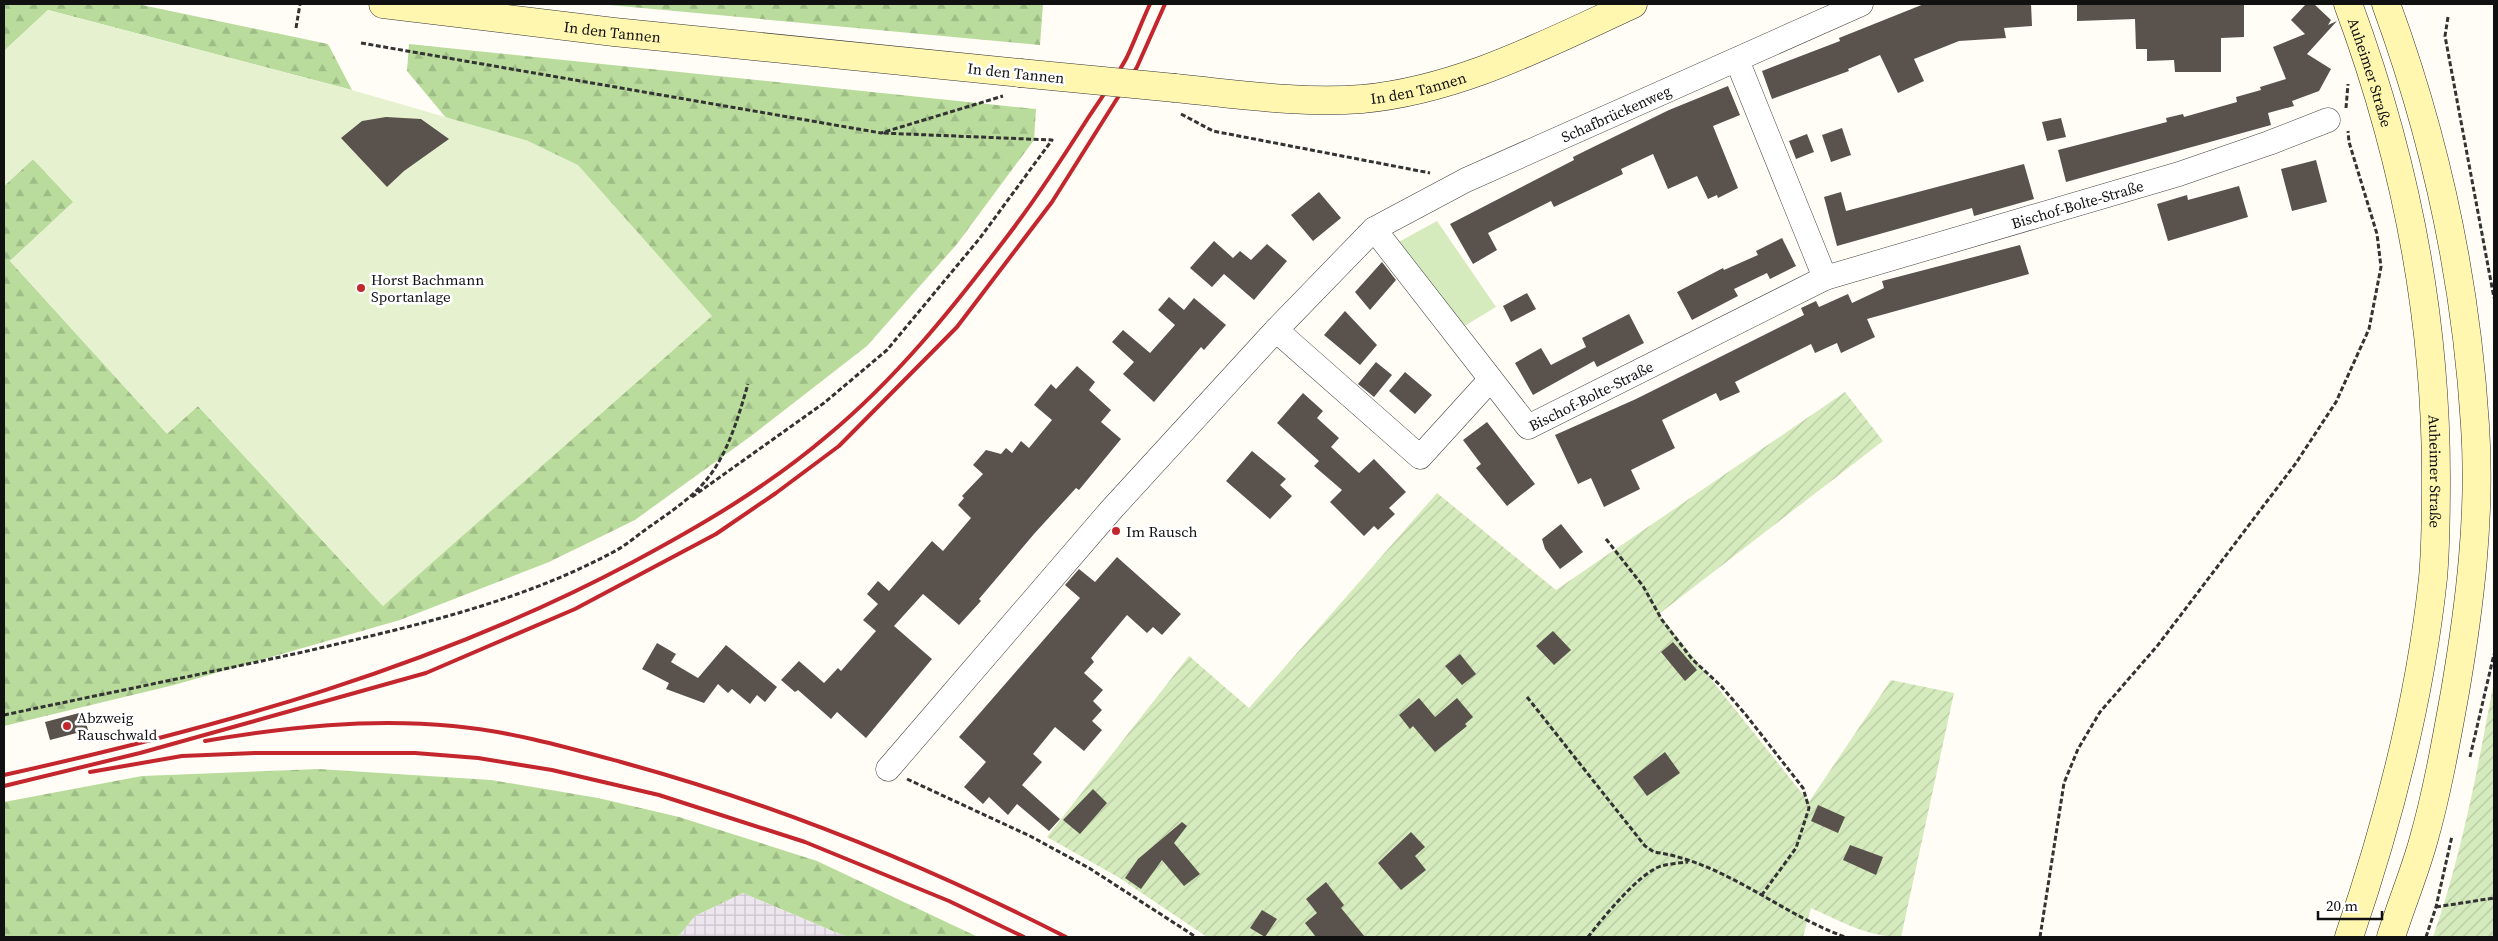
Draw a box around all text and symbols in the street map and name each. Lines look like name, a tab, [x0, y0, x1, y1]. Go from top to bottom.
street label: Auheimer Straße	[2343, 15, 2398, 130]
street label: In den Tannen	[563, 16, 662, 47]
street label: In den Tannen	[966, 57, 1066, 89]
street label: In den Tannen	[1369, 66, 1469, 109]
street label: Schafbrückenweg	[1558, 79, 1674, 147]
street label: Bischof-Bolte-Straße	[2009, 174, 2146, 233]
place label: Horst Bachmann Sportanlage	[371, 269, 484, 307]
marker: Horst Bachmann Sportanlage	[355, 282, 367, 294]
street label: Bischof-Bolte-Straße	[1525, 355, 1657, 436]
street label: Auheimer Straße	[2424, 414, 2447, 529]
place label: Im Rausch	[1126, 521, 1197, 542]
marker: Im Rausch	[1110, 525, 1122, 537]
place label: Abzweig Rauschwald	[77, 707, 158, 745]
marker: Abzweig Rauschwald	[61, 720, 73, 732]
scale bar	[2318, 888, 2382, 920]
text: 20 m	[2326, 895, 2358, 916]

